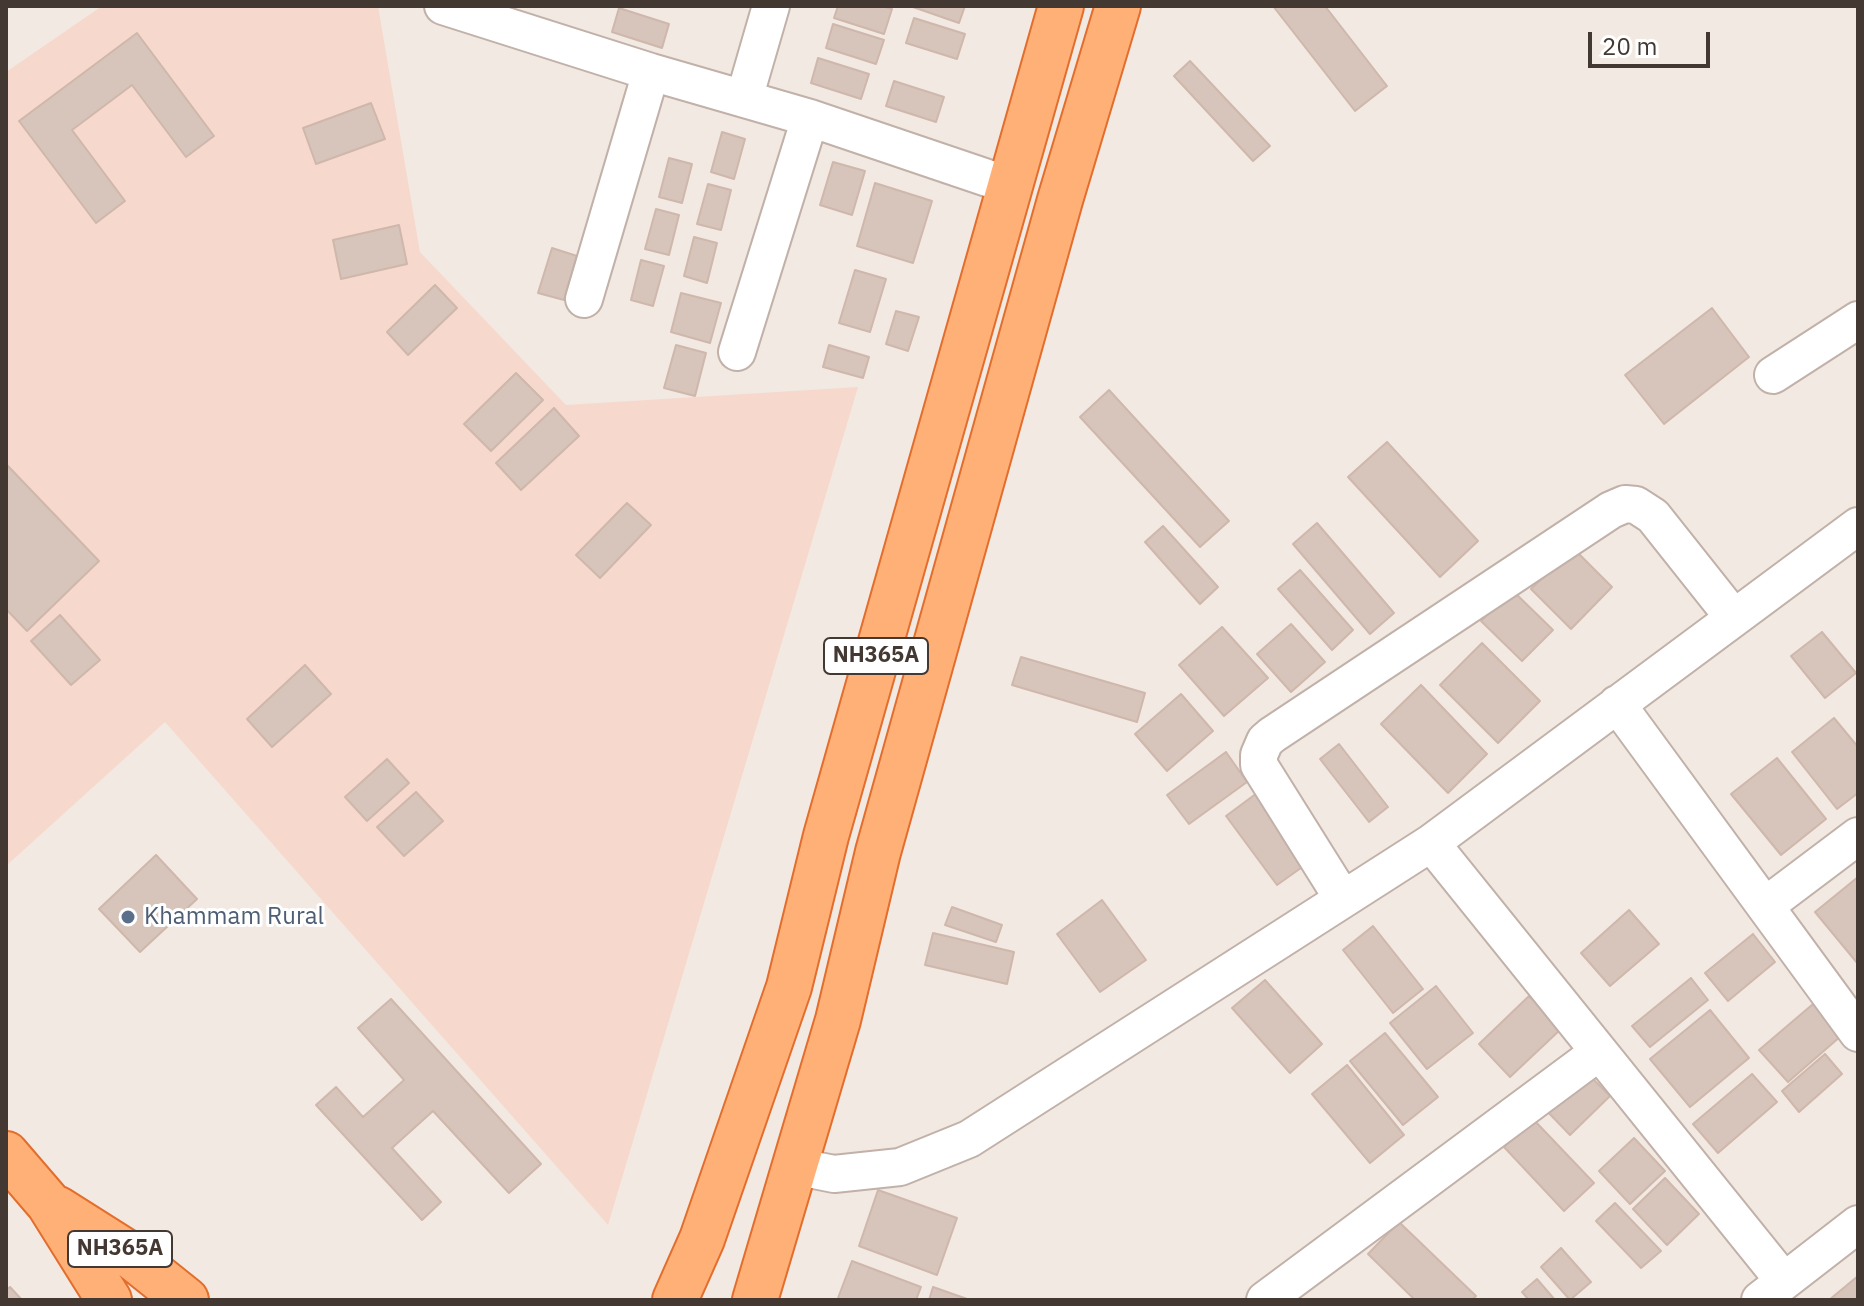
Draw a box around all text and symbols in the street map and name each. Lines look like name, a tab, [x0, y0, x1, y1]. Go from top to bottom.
scale bar	[1592, 16, 1714, 66]
text: 20 m	[1602, 30, 1657, 62]
road number: NH365A	[824, 638, 928, 674]
place label: Khammam Rural	[144, 903, 324, 931]
marker: Khammam Rural	[119, 908, 137, 926]
road number: NH365A	[68, 1231, 172, 1267]

